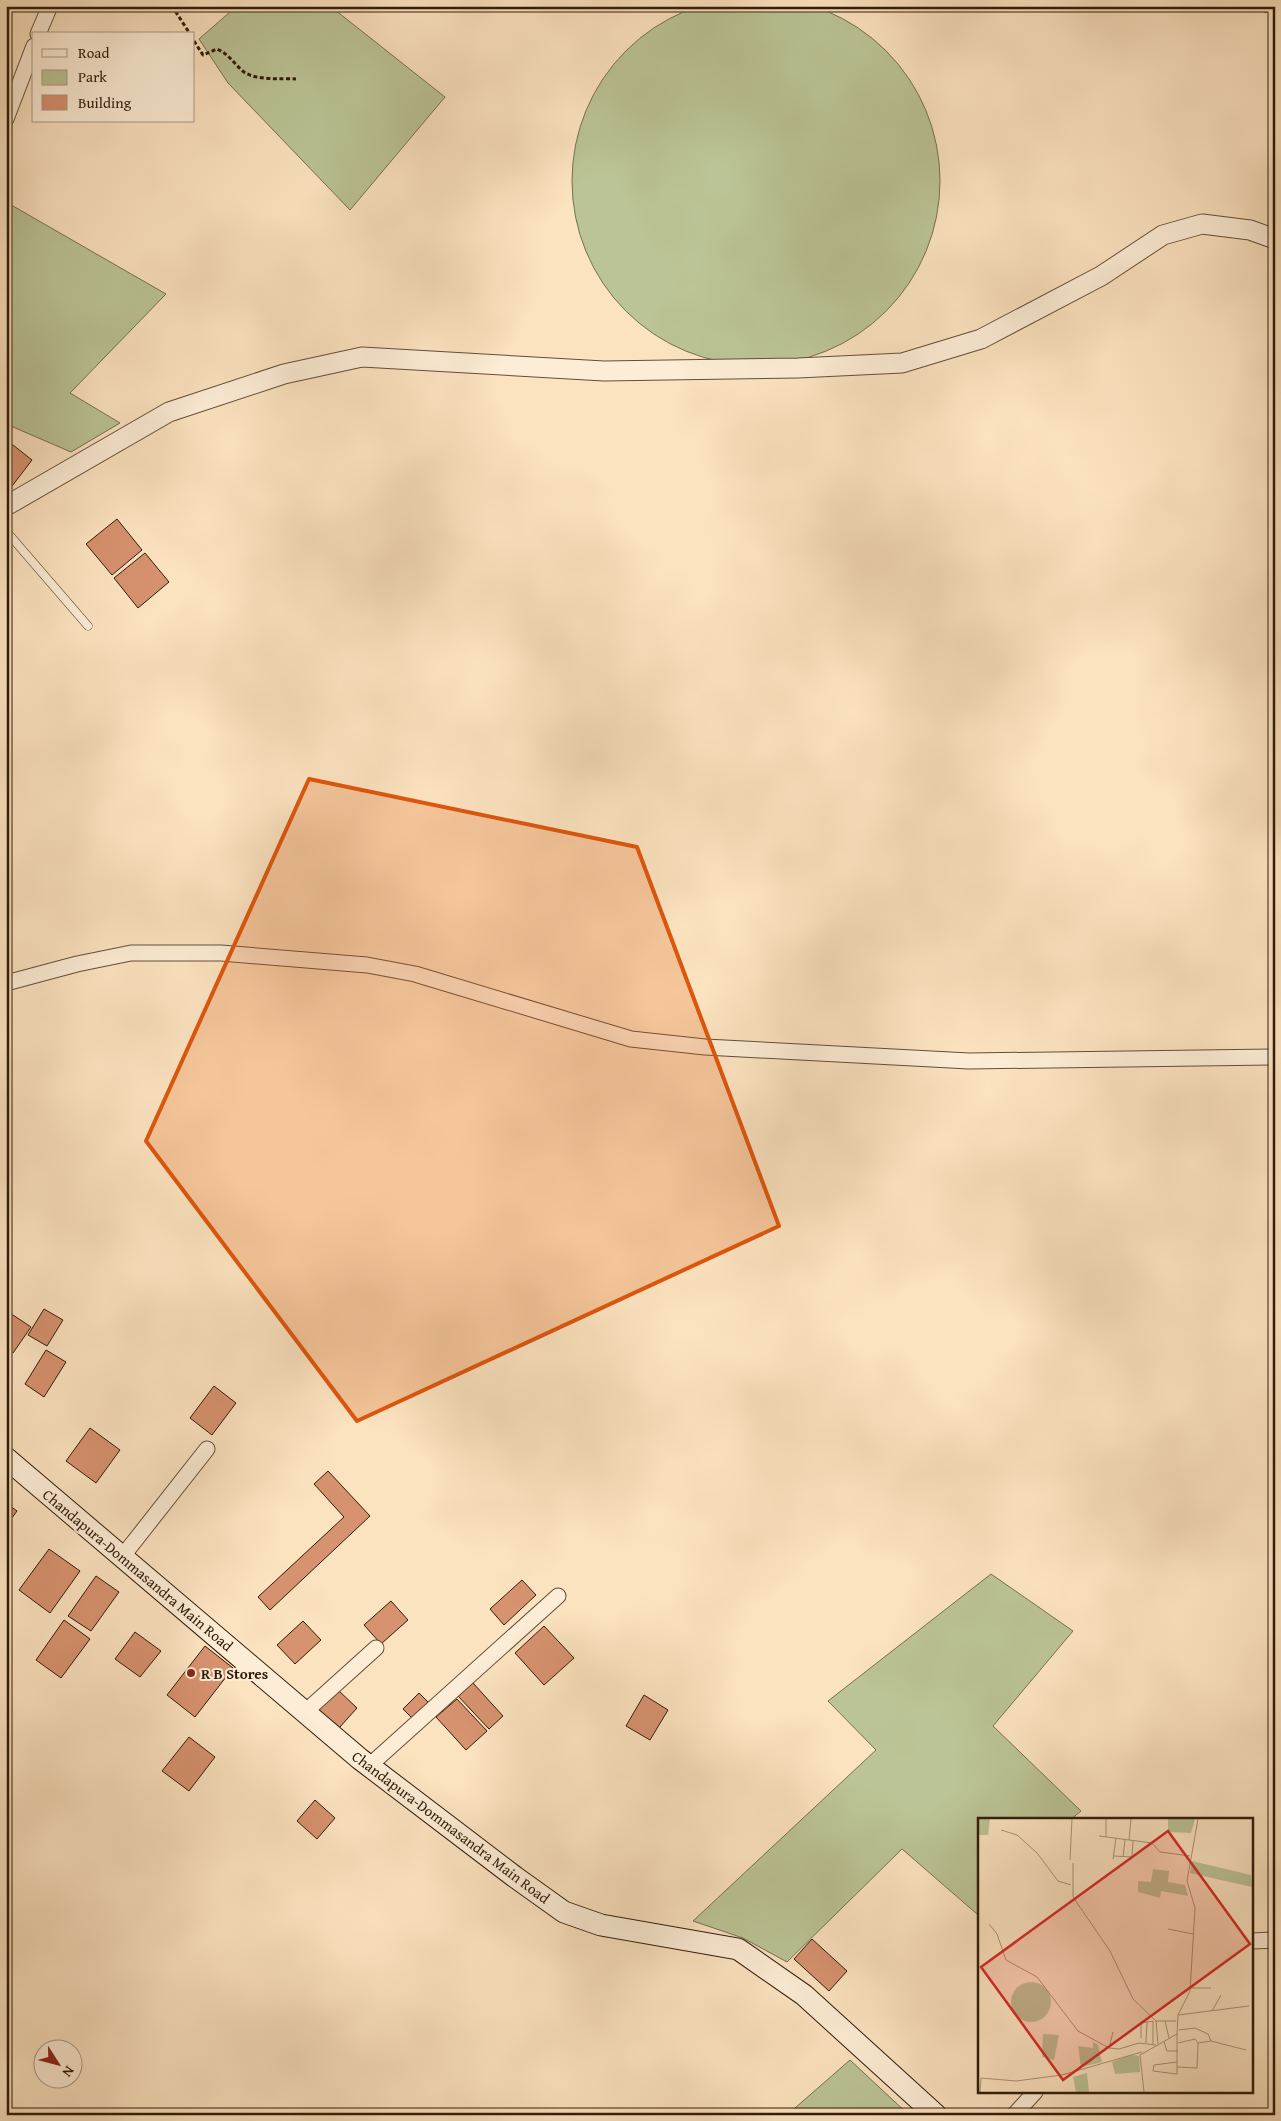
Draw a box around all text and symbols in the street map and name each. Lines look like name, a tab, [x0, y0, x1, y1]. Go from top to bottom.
legend	[32, 32, 195, 122]
text: Road	[78, 42, 109, 63]
text: Park	[78, 66, 107, 87]
text: Building	[78, 92, 132, 113]
street label: Chandapura-Dommasandra Main Road	[38, 1484, 238, 1656]
place label: R B Stores	[201, 1663, 268, 1684]
marker: R B Stores	[185, 1667, 197, 1679]
street label: Chandapura-Dommasandra Main Road	[348, 1746, 554, 1908]
inset map	[978, 1818, 1254, 2094]
north arrow	[32, 2038, 82, 2088]
text: N	[57, 2062, 79, 2082]

